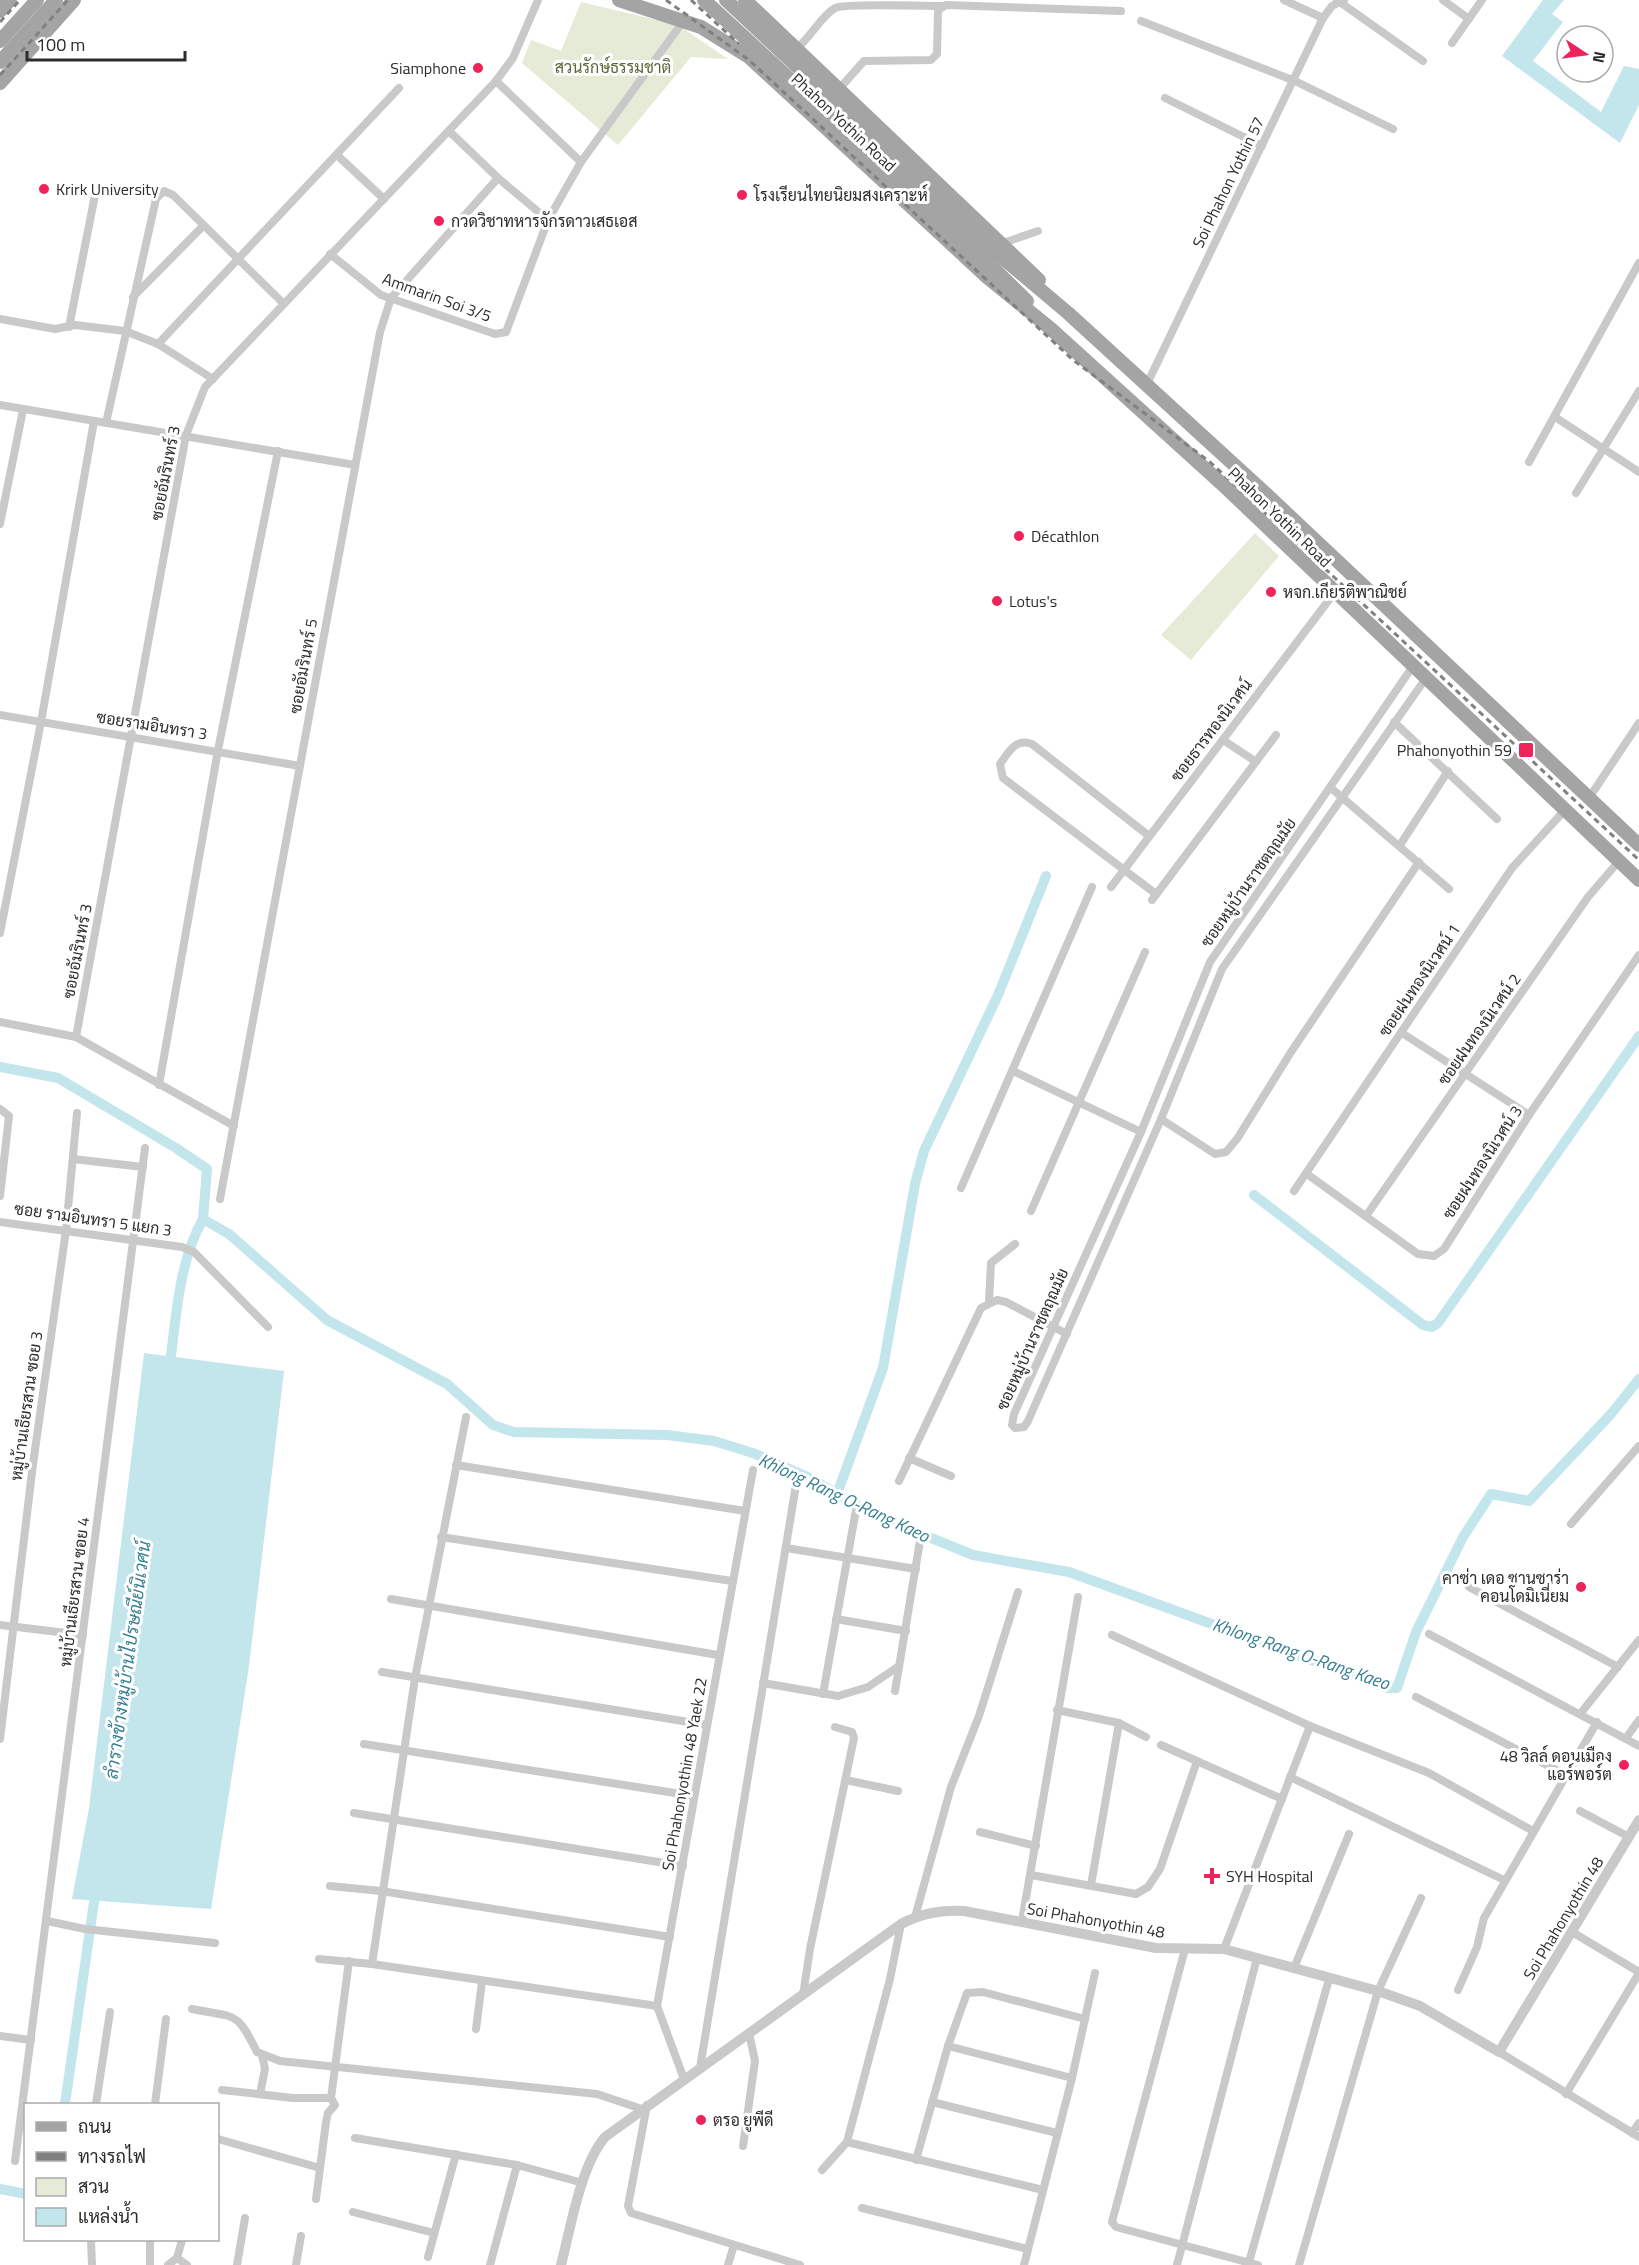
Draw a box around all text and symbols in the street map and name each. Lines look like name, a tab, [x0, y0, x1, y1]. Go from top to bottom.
scale bar	[27, 24, 184, 62]
north arrow	[1555, 24, 1615, 84]
text: 100 m	[36, 31, 85, 58]
text: N	[1587, 49, 1613, 65]
park label: สวนรักษ์ธรรมชาติ	[555, 55, 671, 79]
place label: Siamphone	[390, 56, 466, 80]
marker: Siamphone	[471, 61, 485, 75]
street label: Phahon Yothin Road	[786, 67, 902, 177]
street label: Soi Phahon Yothin 57	[1186, 112, 1270, 252]
place label: Krirk University	[56, 177, 159, 201]
marker: Krirk University	[37, 182, 51, 196]
place label: โรงเรียนไทยนิยมสงเคราะห์	[753, 183, 928, 207]
marker: โรงเรียนไทยนิยมสงเคราะห์	[735, 188, 749, 202]
place label: กวดวิชาทหารจักรดาวเสธเอส	[451, 209, 638, 233]
marker: กวดวิชาทหารจักรดาวเสธเอส	[432, 214, 446, 228]
street label: Ammarin Soi 3/5	[379, 266, 495, 328]
street label: ซอยอัมรินทร์ 3	[144, 423, 186, 523]
street label: Phahon Yothin Road	[1223, 461, 1337, 573]
place label: Décathlon	[1031, 524, 1099, 548]
marker: Décathlon	[1012, 529, 1026, 543]
place label: หจก.เกียรติพาณิชย์	[1283, 580, 1407, 604]
marker: หจก.เกียรติพาณิชย์	[1264, 585, 1278, 599]
place label: Lotus's	[1009, 589, 1057, 613]
marker: Lotus's	[990, 594, 1004, 608]
street label: ซอยอัมรินทร์ 5	[283, 616, 323, 716]
street label: ซอยธารทองนิเวศน์	[1164, 674, 1258, 786]
street label: ซอยรามอินทรา 3	[95, 704, 209, 746]
place label: Phahonyothin 59	[1397, 738, 1512, 762]
marker: Phahonyothin 59	[1517, 741, 1535, 759]
street label: ซอยหมู่บ้านราชตฤณมัย	[1194, 812, 1302, 952]
street label: ซอยอัมรินทร์ 3	[56, 901, 98, 1001]
street label: ซอยฝนทองนิเวศน์ 1	[1372, 919, 1466, 1041]
street label: ซอยฝนทองนิเวศน์ 2	[1431, 968, 1527, 1090]
street label: ซอยฝนทองนิเวศน์ 3	[1436, 1100, 1528, 1224]
street label: ซอย รามอินทรา 5 แยก 3	[13, 1196, 173, 1242]
street label: ซอยหมู่บ้านราชตฤณมัย	[990, 1264, 1074, 1414]
street label: หมู่บ้านเธียรสวน ซอย 3	[4, 1330, 48, 1482]
water label: Khlong Rang O-Rang Kaeo	[754, 1446, 935, 1550]
street label: หมู่บ้านเธียรสวน ซอย 4	[53, 1516, 95, 1668]
water label: ลำรางข้างหมู่บ้านไปรษณีย์นิเวศน์	[97, 1536, 158, 1781]
place label: คาซ่า เดอ ซานซาร่า คอนโดมิเนี่ยม	[1442, 1566, 1569, 1608]
marker: คาซ่า เดอ ซานซาร่า คอนโดมิเนี่ยม	[1574, 1580, 1588, 1594]
water label: Khlong Rang O-Rang Kaeo	[1209, 1611, 1394, 1697]
street label: Soi Phahonyothin 48 Yaek 22	[655, 1676, 713, 1872]
place label: 48 วิลล์ ดอนเมือง แอร์พอร์ต	[1500, 1744, 1612, 1786]
marker: 48 วิลล์ ดอนเมือง แอร์พอร์ต	[1617, 1758, 1631, 1772]
street label: Soi Phahonyothin 48	[1517, 1852, 1609, 1984]
place label: SYH Hospital	[1226, 1864, 1313, 1888]
marker: SYH Hospital	[1203, 1867, 1221, 1885]
street label: Soi Phahonyothin 48	[1025, 1896, 1167, 1944]
legend	[24, 2103, 219, 2241]
place label: ตรอ ยูพีดี	[713, 2108, 774, 2132]
text: ถนน	[78, 2113, 111, 2140]
marker: ตรอ ยูพีดี	[694, 2113, 708, 2127]
text: ทางรถไฟ	[78, 2143, 146, 2170]
text: สวน	[78, 2173, 109, 2200]
text: แหล่งน้ำ	[78, 2201, 139, 2230]

